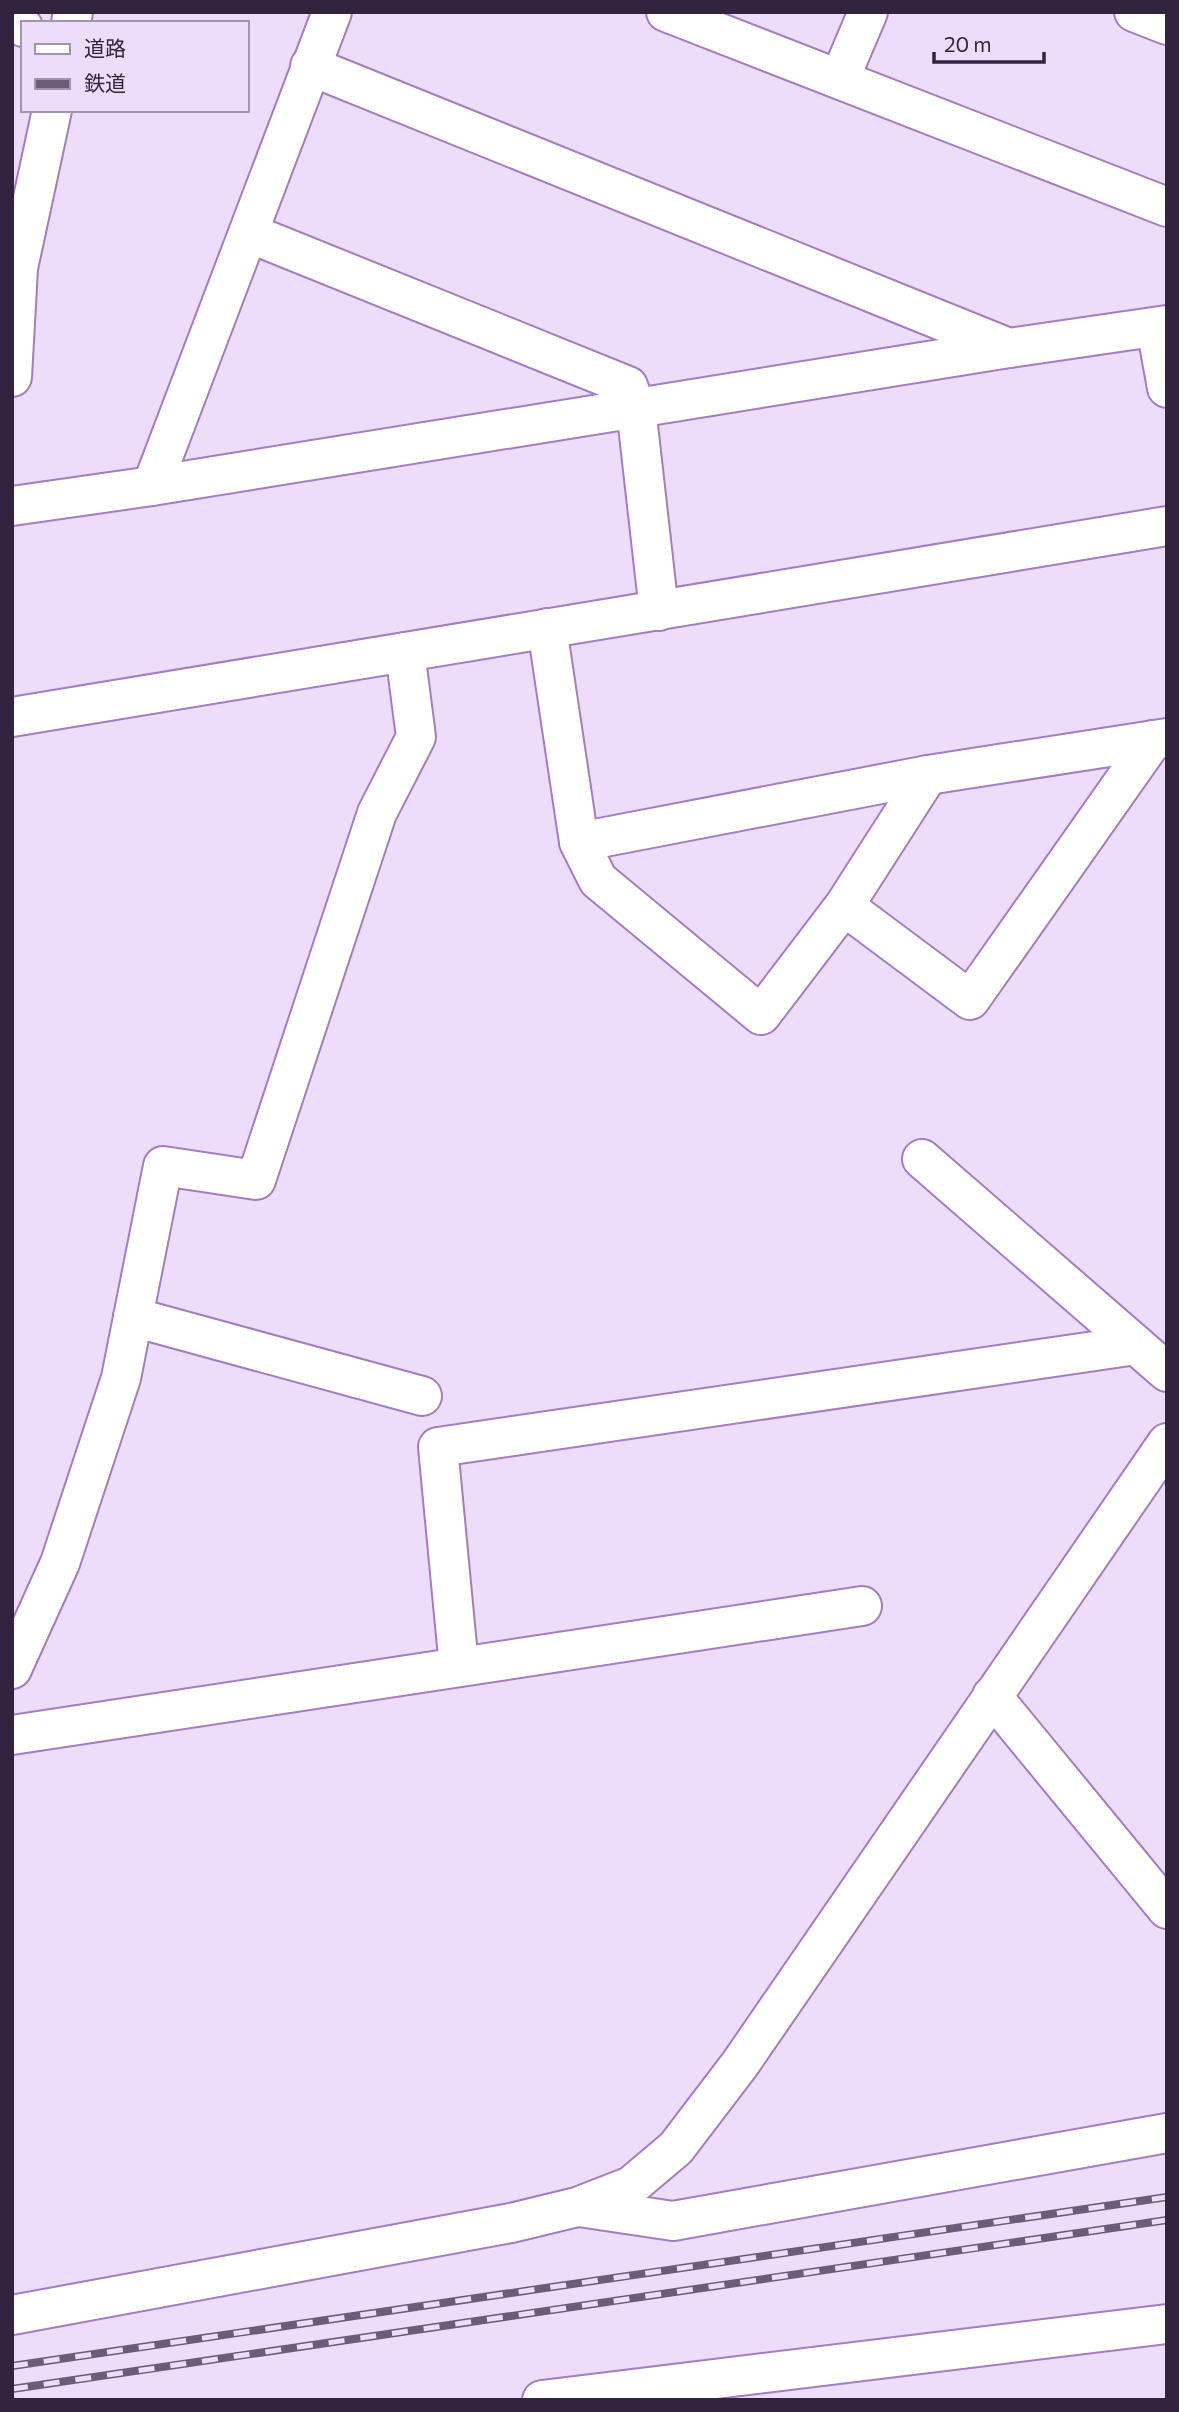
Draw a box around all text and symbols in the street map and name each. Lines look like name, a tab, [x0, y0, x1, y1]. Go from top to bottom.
legend	[21, 21, 248, 112]
scale bar	[934, 21, 1044, 65]
text: 20 m	[944, 31, 992, 56]
text: 道路	[84, 35, 126, 60]
text: 鉄道	[84, 70, 126, 95]

